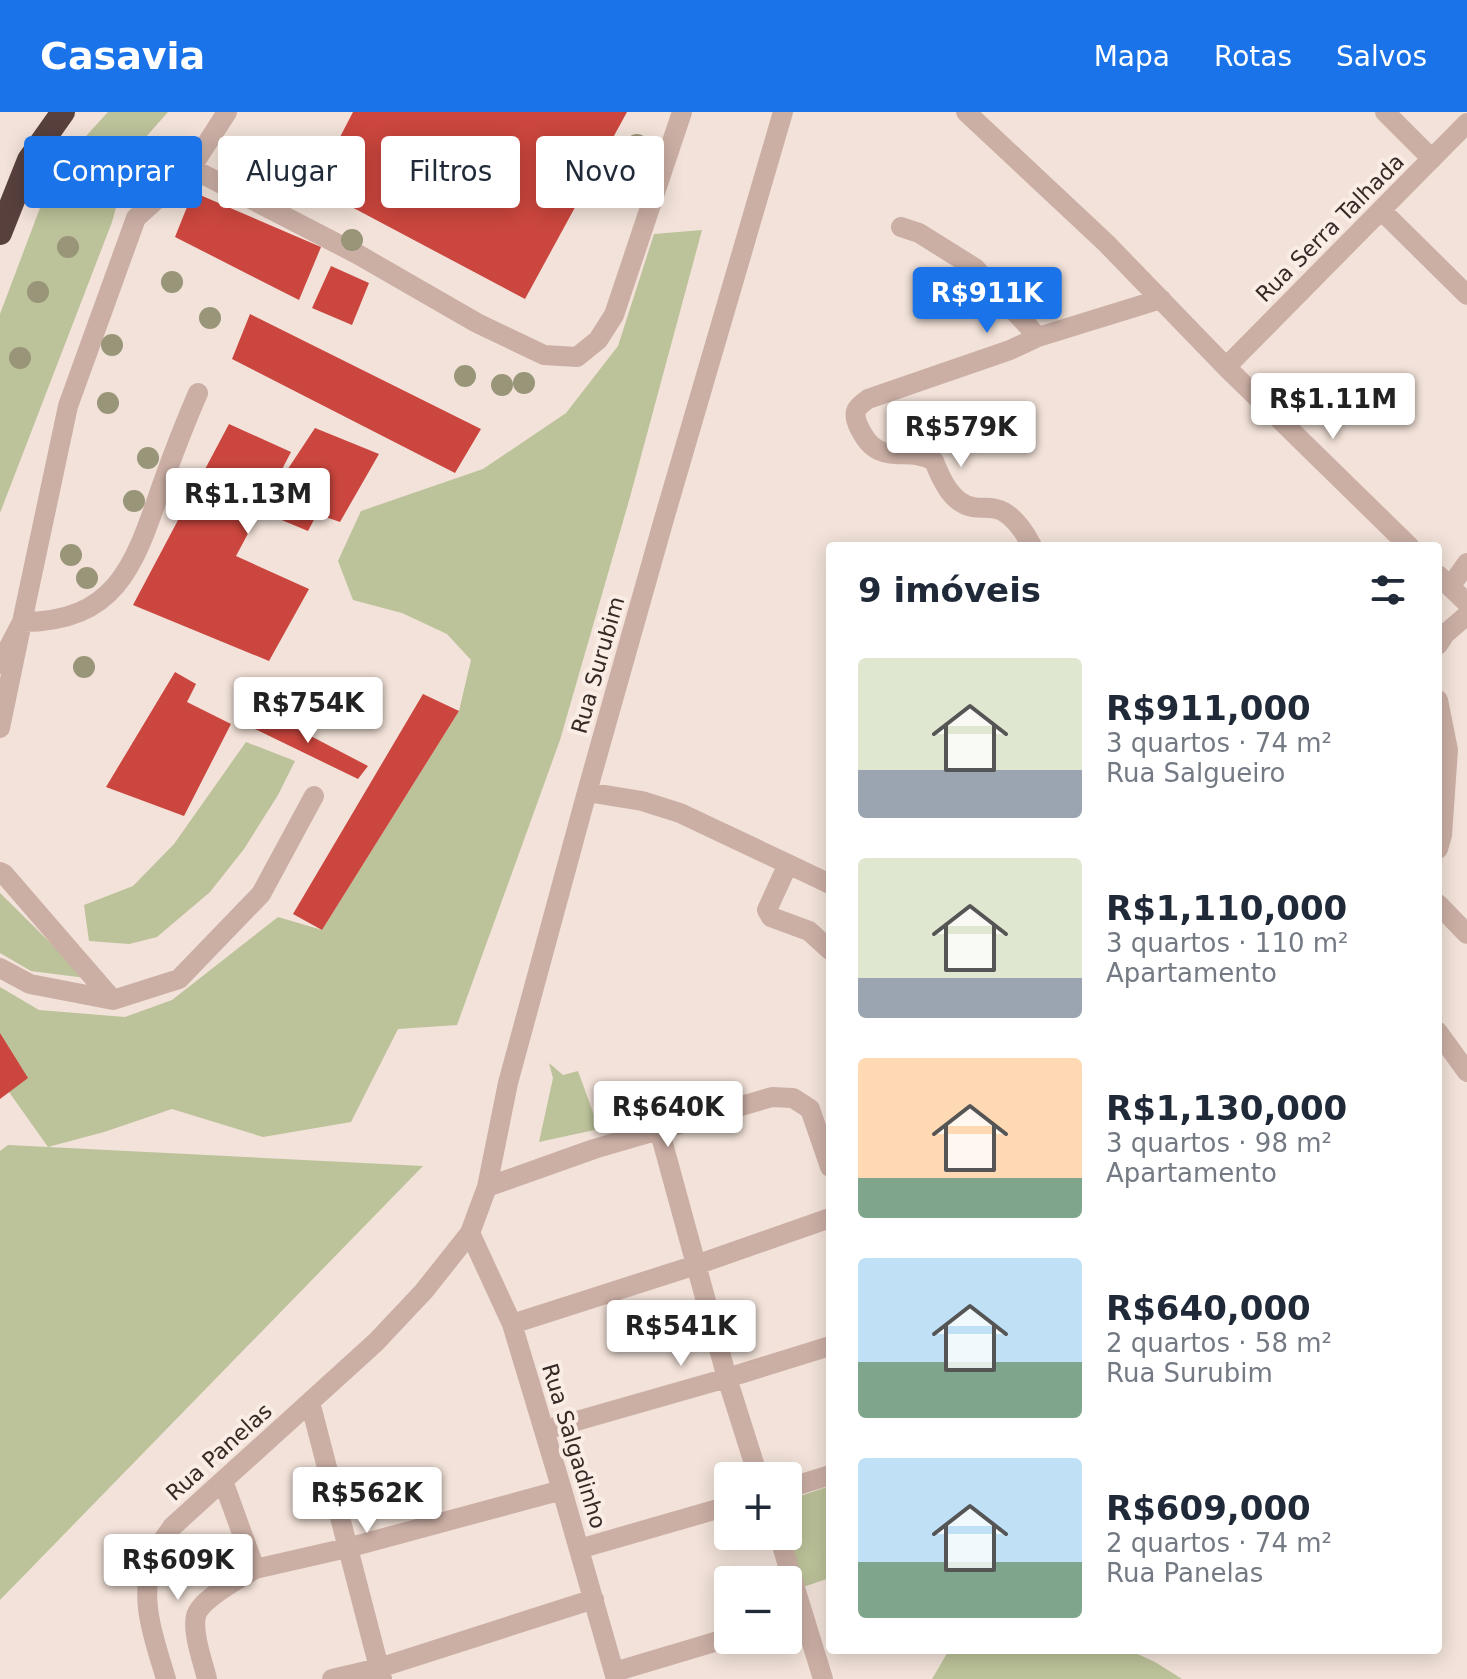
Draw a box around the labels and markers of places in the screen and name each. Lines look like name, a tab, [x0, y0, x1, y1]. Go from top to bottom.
pin: R$911K	[922, 267, 1052, 335]
pin: R$1.11M	[1259, 373, 1407, 441]
pin: R$579K	[896, 401, 1026, 469]
pin: R$1.13M	[174, 468, 322, 536]
pin: R$754K	[243, 677, 373, 745]
pin: R$640K	[603, 1081, 733, 1149]
pin: R$541K	[616, 1300, 746, 1368]
pin: R$562K	[302, 1467, 432, 1535]
pin: R$609K	[113, 1534, 243, 1602]

